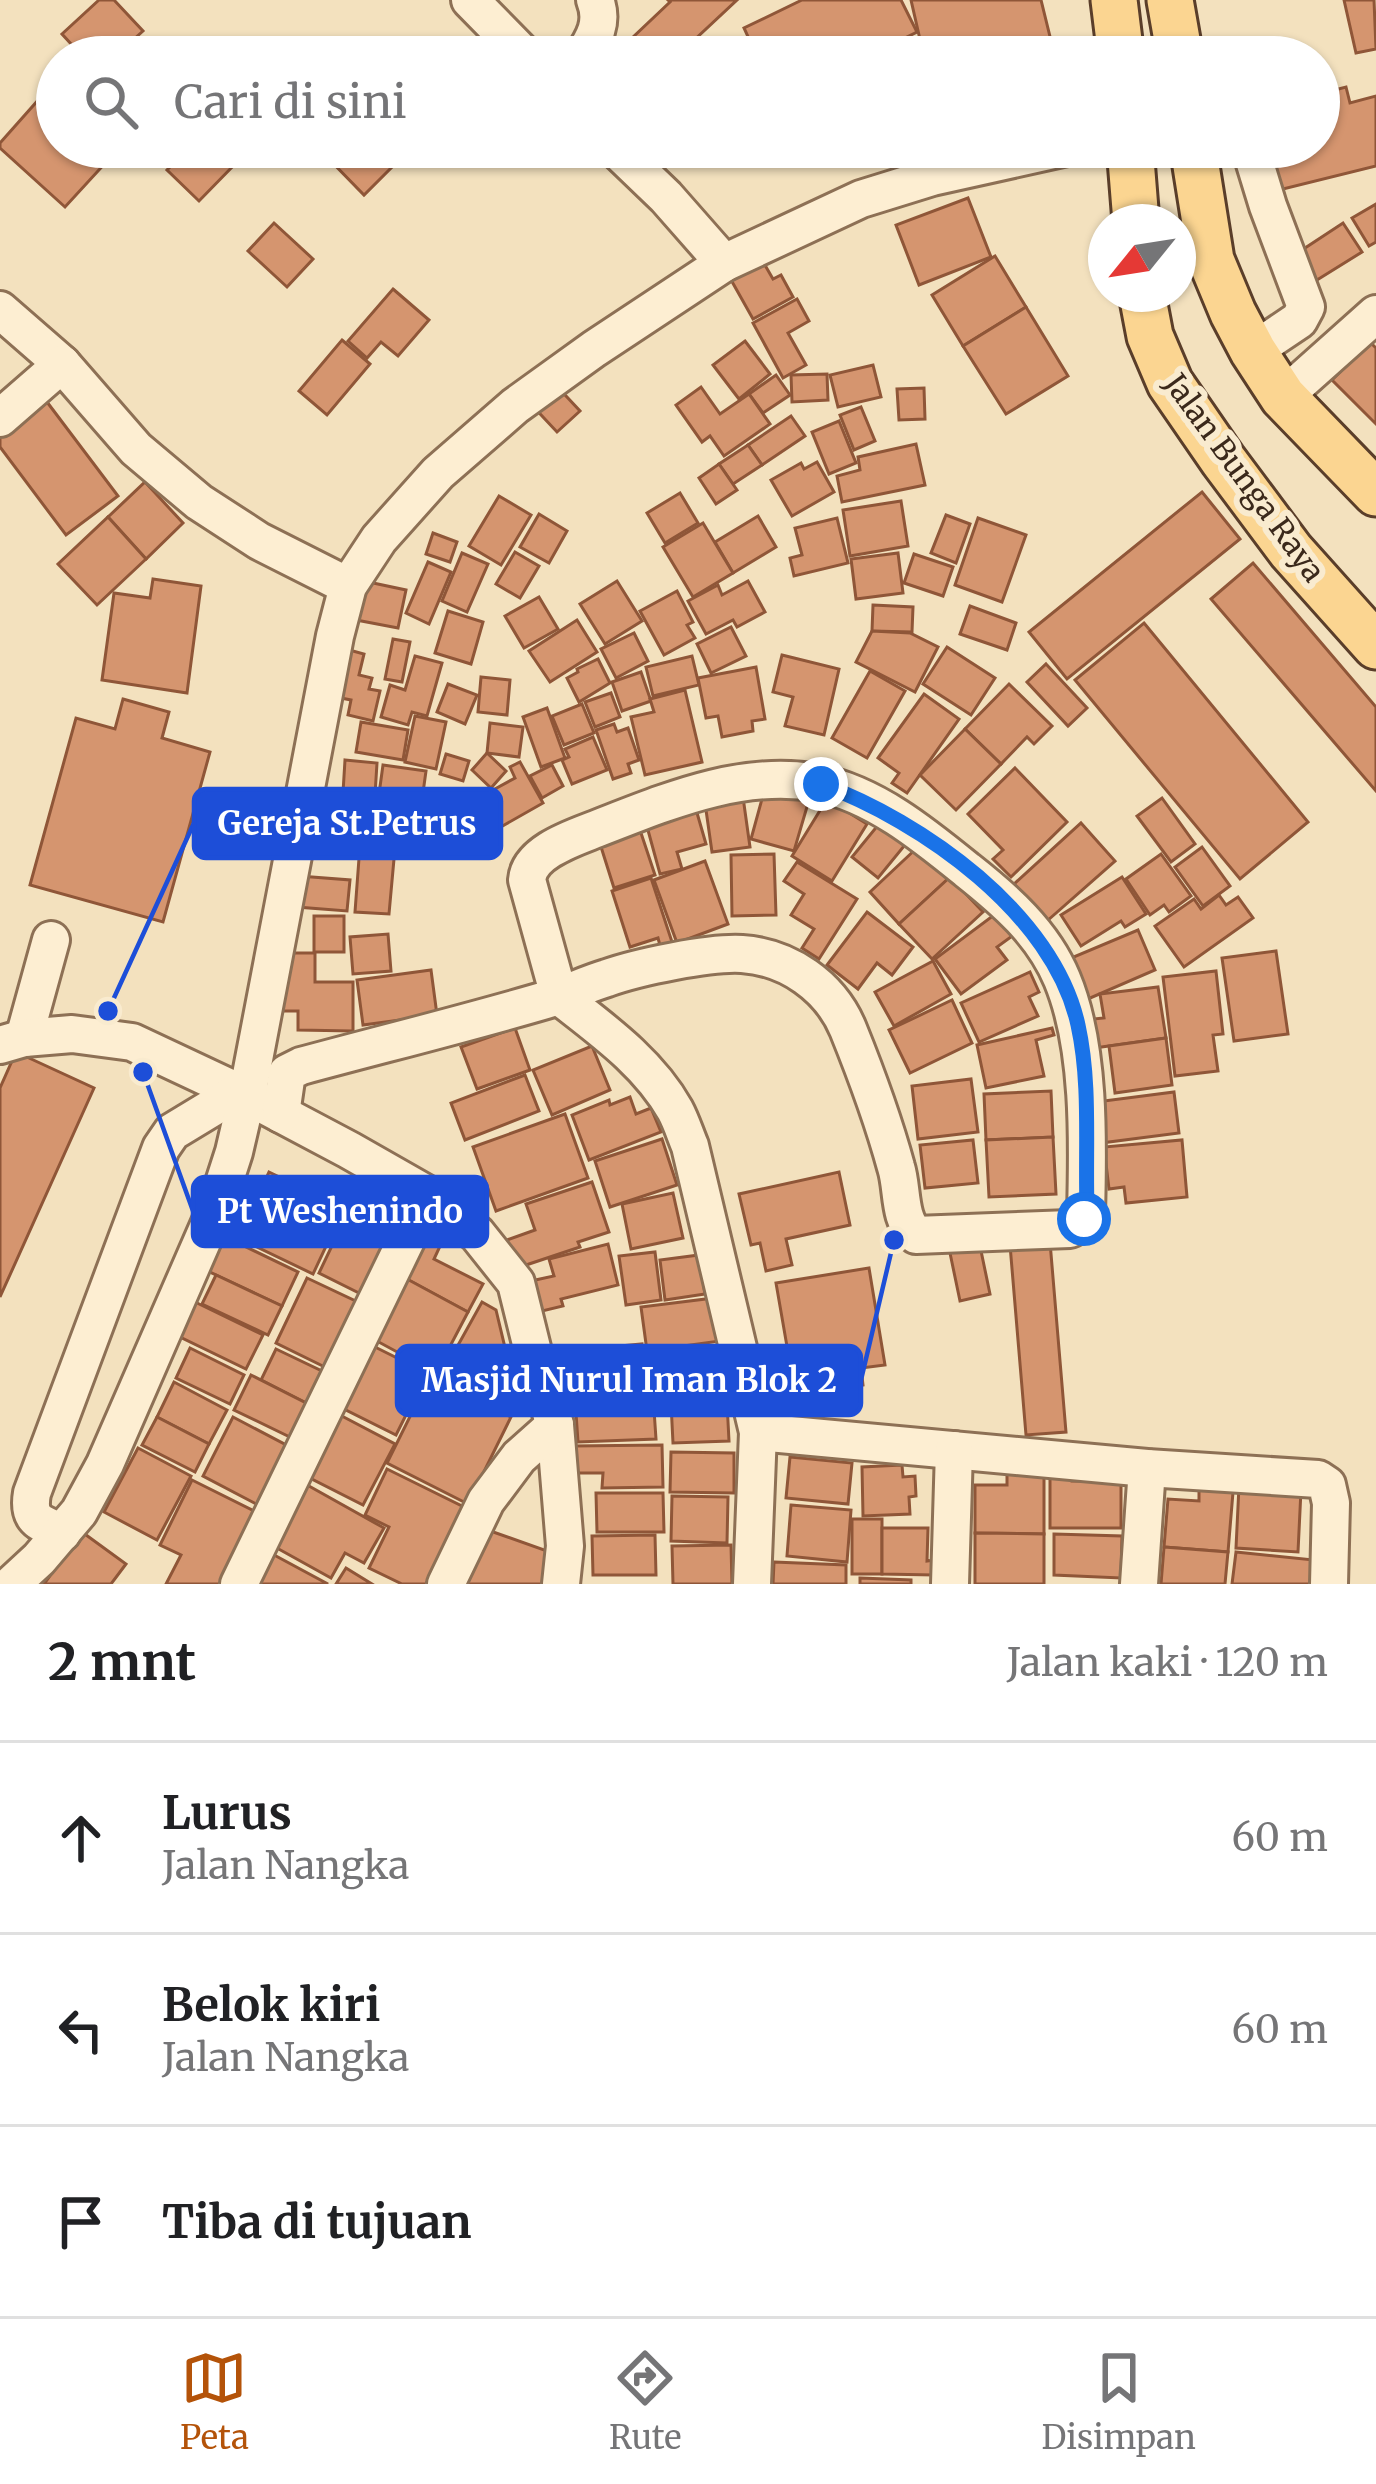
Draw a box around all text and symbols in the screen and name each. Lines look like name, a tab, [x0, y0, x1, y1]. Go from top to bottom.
search box	[36, 36, 1340, 168]
icon: search	[78, 69, 144, 135]
text: Cari di sini	[174, 74, 407, 130]
north arrow	[1088, 204, 1196, 312]
street label: Jalan Bunga Raya	[1156, 365, 1333, 589]
route end	[794, 757, 848, 811]
callout: Gereja St.Petrus	[194, 789, 501, 858]
text: Gereja St.Petrus	[217, 803, 477, 844]
callout: Pt Weshenindo	[193, 1177, 487, 1246]
text: Pt Weshenindo	[217, 1191, 463, 1232]
route start	[1057, 1192, 1111, 1246]
callout: Masjid Nurul Iman Blok 2	[397, 1346, 861, 1415]
text: Masjid Nurul Iman Blok 2	[421, 1360, 837, 1401]
text: 2 mnt	[48, 1630, 196, 1694]
text: Jalan kaki · 120 m	[1007, 1638, 1328, 1687]
text: Lurus	[162, 1785, 292, 1841]
icon: ahead	[48, 1805, 114, 1871]
text: 60 m	[1231, 1813, 1328, 1862]
text: Jalan Nangka	[162, 1841, 409, 1890]
text: Belok kiri	[162, 1977, 380, 2033]
icon: left	[48, 1997, 114, 2063]
text: 60 m	[1231, 2005, 1328, 2054]
text: Jalan Nangka	[162, 2033, 409, 2082]
icon: arrive	[48, 2189, 114, 2255]
text: Tiba di tujuan	[162, 2194, 472, 2250]
tab: Peta	[180, 2345, 249, 2458]
tab: Rute	[609, 2345, 681, 2458]
tab: Disimpan	[1042, 2345, 1196, 2458]

